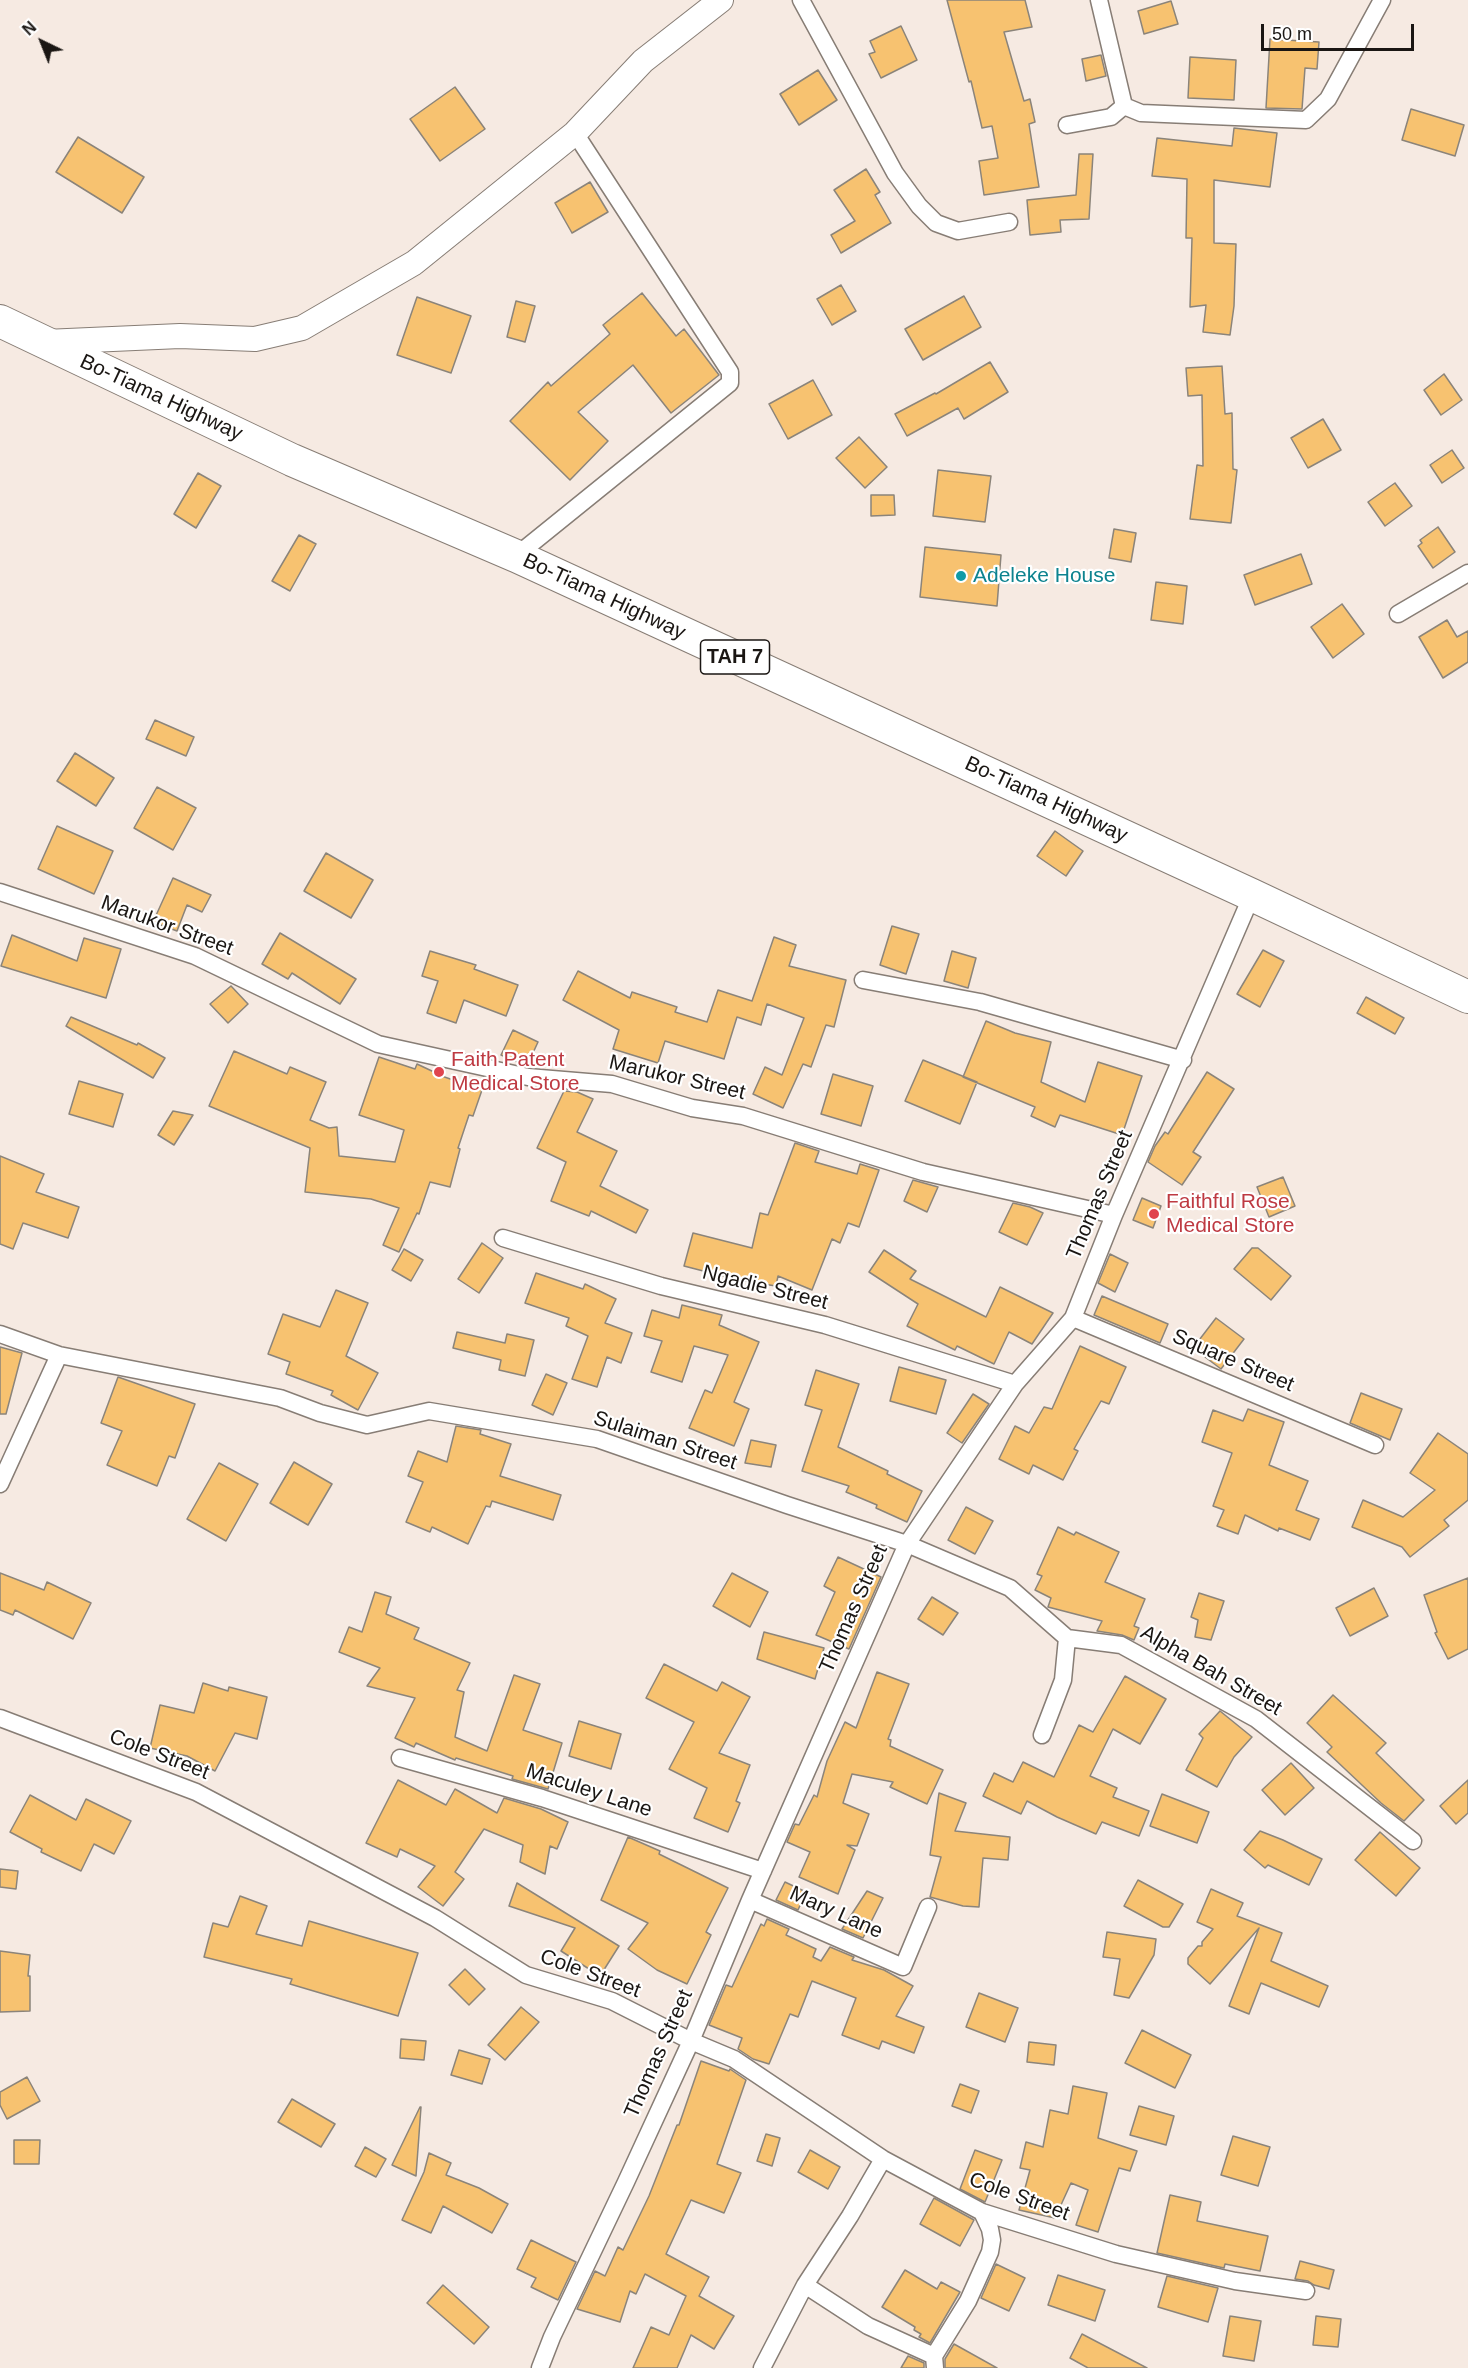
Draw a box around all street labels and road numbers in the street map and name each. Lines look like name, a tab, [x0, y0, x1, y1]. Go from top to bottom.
street label: Bo-Tiama Highway	[76, 349, 246, 447]
street label: Bo-Tiama Highway	[519, 548, 689, 646]
road number: TAH 7	[700, 640, 770, 674]
street label: Bo-Tiama Highway	[961, 751, 1131, 849]
street label: Marukor Street	[97, 890, 237, 962]
street label: Marukor Street	[607, 1050, 747, 1106]
street label: Thomas Street	[1061, 1127, 1139, 1263]
street label: Ngadie Street	[700, 1260, 830, 1316]
street label: Square Street	[1168, 1324, 1298, 1398]
street label: Sulaiman Street	[590, 1406, 740, 1476]
street label: Thomas Street	[814, 1541, 894, 1677]
street label: Alpha Bah Street	[1136, 1620, 1286, 1722]
street label: Cole Street	[105, 1724, 213, 1786]
street label: Maculey Lane	[523, 1759, 655, 1823]
street label: Mary Lane	[786, 1881, 886, 1945]
street label: Cole Street	[536, 1944, 644, 2004]
street label: Thomas Street	[619, 1986, 699, 2122]
street label: Cole Street	[965, 2167, 1073, 2227]

